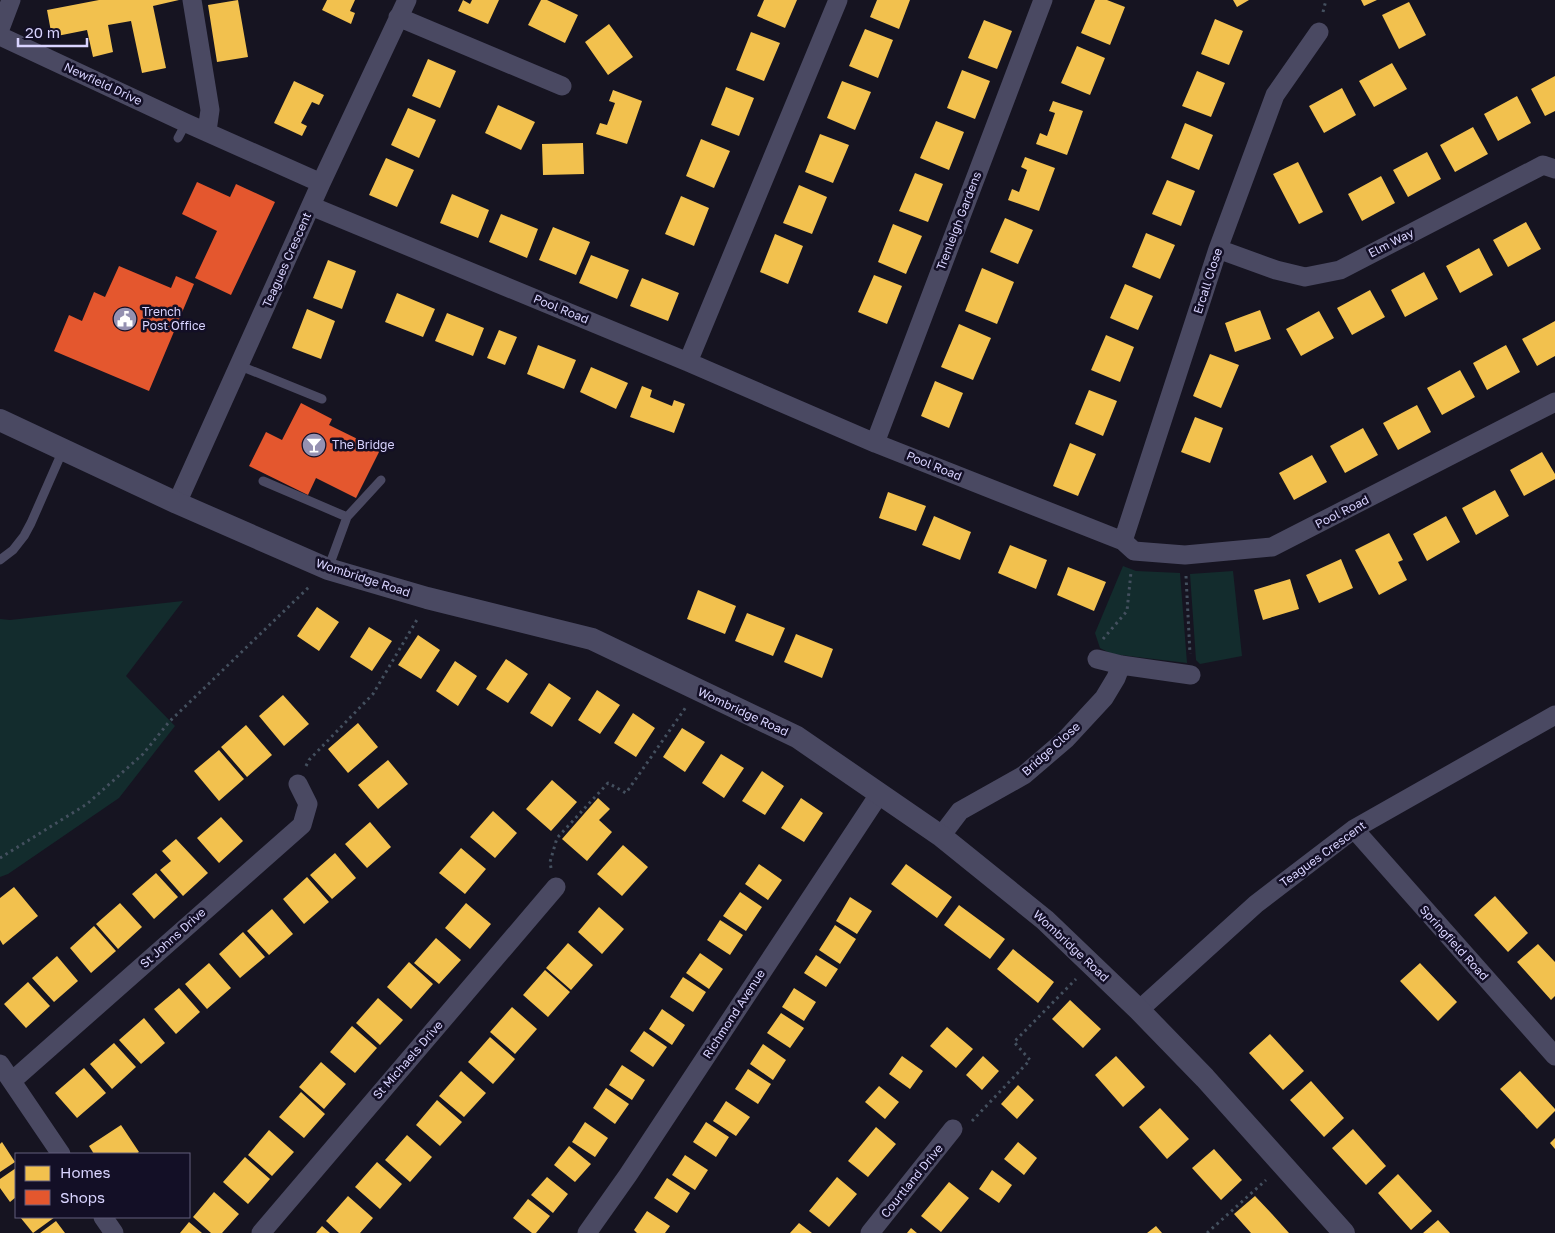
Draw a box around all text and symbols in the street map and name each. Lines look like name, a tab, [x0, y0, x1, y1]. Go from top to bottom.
scale bar	[18, 15, 86, 47]
text: 20 m	[25, 23, 60, 41]
street label: Newfield Drive	[62, 59, 145, 108]
street label: Trenleigh Gardens	[933, 169, 984, 272]
street label: Teagues Crescent	[259, 210, 314, 310]
street label: Elm Way	[1365, 225, 1416, 260]
street label: Ercall Close	[1190, 246, 1225, 316]
street label: Pool Road	[531, 291, 591, 326]
place label: Trench Post Office	[142, 304, 206, 333]
public building icon: Trench Post Office	[112, 306, 138, 332]
bar icon: The Bridge	[301, 432, 327, 458]
place label: The Bridge	[332, 437, 394, 452]
street label: Pool Road	[904, 448, 964, 483]
street label: Pool Road	[1312, 492, 1371, 531]
street label: Wombridge Road	[314, 555, 412, 600]
street label: Wombridge Road	[696, 684, 791, 739]
street label: Bridge Close	[1018, 719, 1083, 779]
street label: Teagues Crescent	[1277, 817, 1369, 890]
street label: Springfield Road	[1417, 902, 1492, 983]
street label: St Johns Drive	[137, 904, 209, 971]
street label: Wombridge Road	[1030, 907, 1112, 985]
street label: Richmond Avenue	[699, 966, 768, 1061]
street label: St Michaels Drive	[369, 1017, 446, 1102]
street label: Courtland Drive	[877, 1141, 946, 1221]
legend	[15, 1153, 190, 1218]
text: Homes	[60, 1163, 110, 1181]
text: Shops	[60, 1188, 105, 1206]

